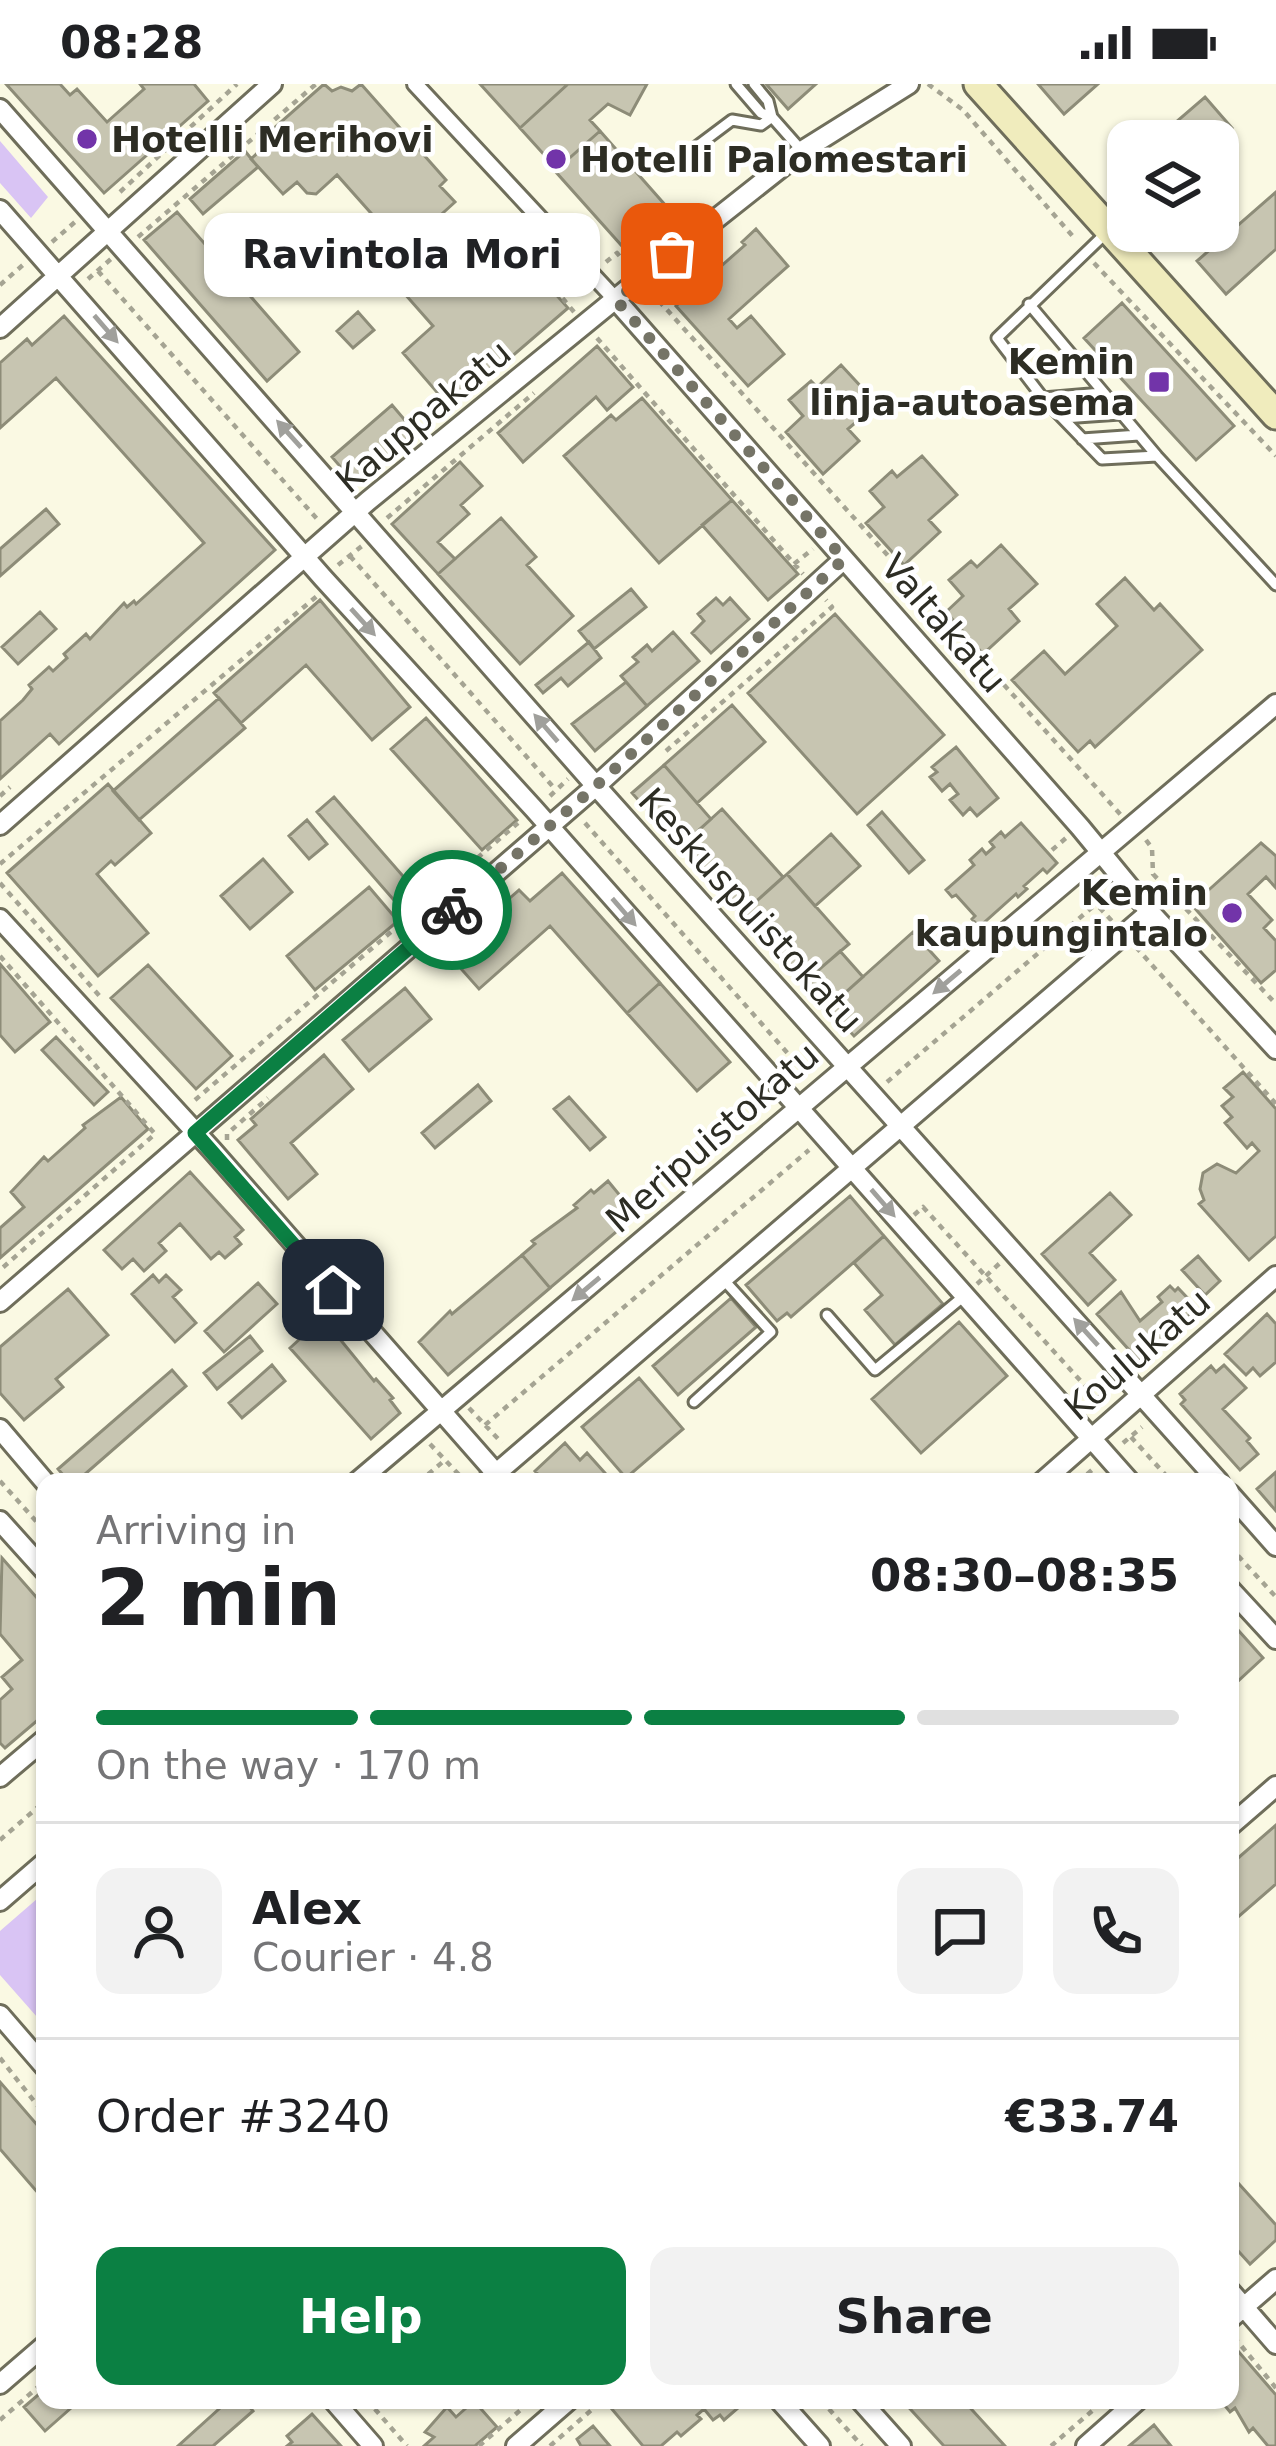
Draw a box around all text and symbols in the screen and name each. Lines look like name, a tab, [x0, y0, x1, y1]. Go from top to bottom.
text: 08:28	[60, 16, 203, 69]
place label: Hotelli Merihovi	[111, 119, 434, 160]
map controls	[1107, 120, 1239, 252]
button: layers	[1107, 120, 1239, 252]
marker: Hotelli Merihovi	[74, 126, 100, 152]
place label: Hotelli Palomestari	[580, 139, 968, 180]
marker: Hotelli Palomestari	[543, 146, 569, 172]
pin	[621, 203, 723, 305]
callout: Ravintola Mori	[204, 212, 600, 296]
icon: bag	[639, 221, 705, 287]
text: Ravintola Mori	[242, 232, 562, 277]
one-way arrow	[92, 314, 119, 344]
street label: Kauppakatu	[328, 332, 519, 501]
place label: Kemin linja-autoasema	[809, 341, 1135, 423]
marker: Kemin linja-autoasema	[1146, 369, 1172, 395]
one-way arrow	[276, 420, 303, 449]
street label: Valtakatu	[873, 546, 1015, 701]
one-way arrow	[349, 607, 376, 636]
one-way arrow	[533, 713, 559, 743]
street label: Keskuspuistokatu	[630, 780, 871, 1041]
courier	[392, 850, 512, 970]
place label: Kemin kaupungintalo	[915, 872, 1208, 954]
icon: bike	[419, 877, 485, 943]
one-way arrow	[610, 897, 637, 926]
marker: Kemin kaupungintalo	[1219, 900, 1245, 926]
one-way arrow	[932, 969, 962, 995]
street label: Meripuistokatu	[598, 1034, 827, 1241]
one-way arrow	[869, 1188, 896, 1218]
pin	[282, 1239, 384, 1341]
icon: home	[300, 1257, 366, 1323]
one-way arrow	[571, 1275, 601, 1301]
street label: Koulukatu	[1056, 1280, 1218, 1428]
one-way arrow	[1073, 1317, 1100, 1346]
text: Arriving in	[96, 1508, 296, 1553]
text: 08:30–08:35	[870, 1549, 1179, 1602]
text: 2 min	[96, 1553, 341, 1643]
text: On the way · 170 m	[96, 1743, 481, 1788]
button: person	[96, 1868, 222, 1994]
button: chat	[897, 1868, 1023, 1994]
button: phone	[1053, 1868, 1179, 1994]
text: Alex	[252, 1882, 362, 1935]
text: Courier · 4.8	[252, 1935, 494, 1980]
text: Order #3240	[96, 2090, 390, 2143]
text: €33.74	[1005, 2090, 1179, 2143]
button: Help	[96, 2247, 626, 2385]
button: Share	[650, 2247, 1179, 2385]

